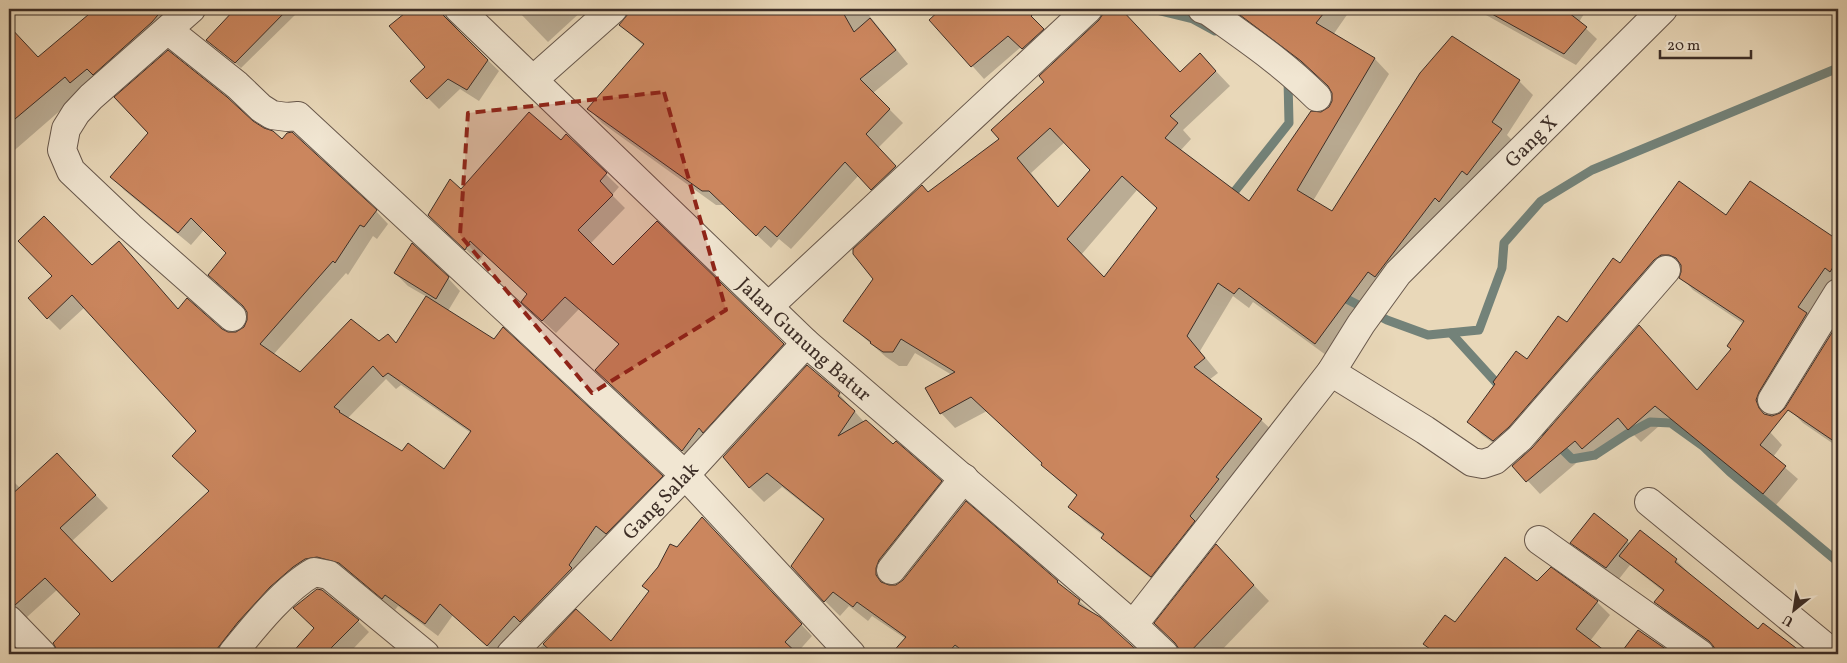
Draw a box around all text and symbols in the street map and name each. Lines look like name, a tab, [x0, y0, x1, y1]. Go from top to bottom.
scale bar	[1660, 28, 1751, 60]
text: 20 m	[1667, 36, 1700, 57]
street label: Gang X	[1499, 110, 1565, 175]
street label: Jalan Gunung Batur	[730, 272, 876, 409]
street label: Gang Salak	[617, 457, 706, 547]
north arrow	[1770, 586, 1820, 636]
text: U	[1779, 609, 1797, 631]

